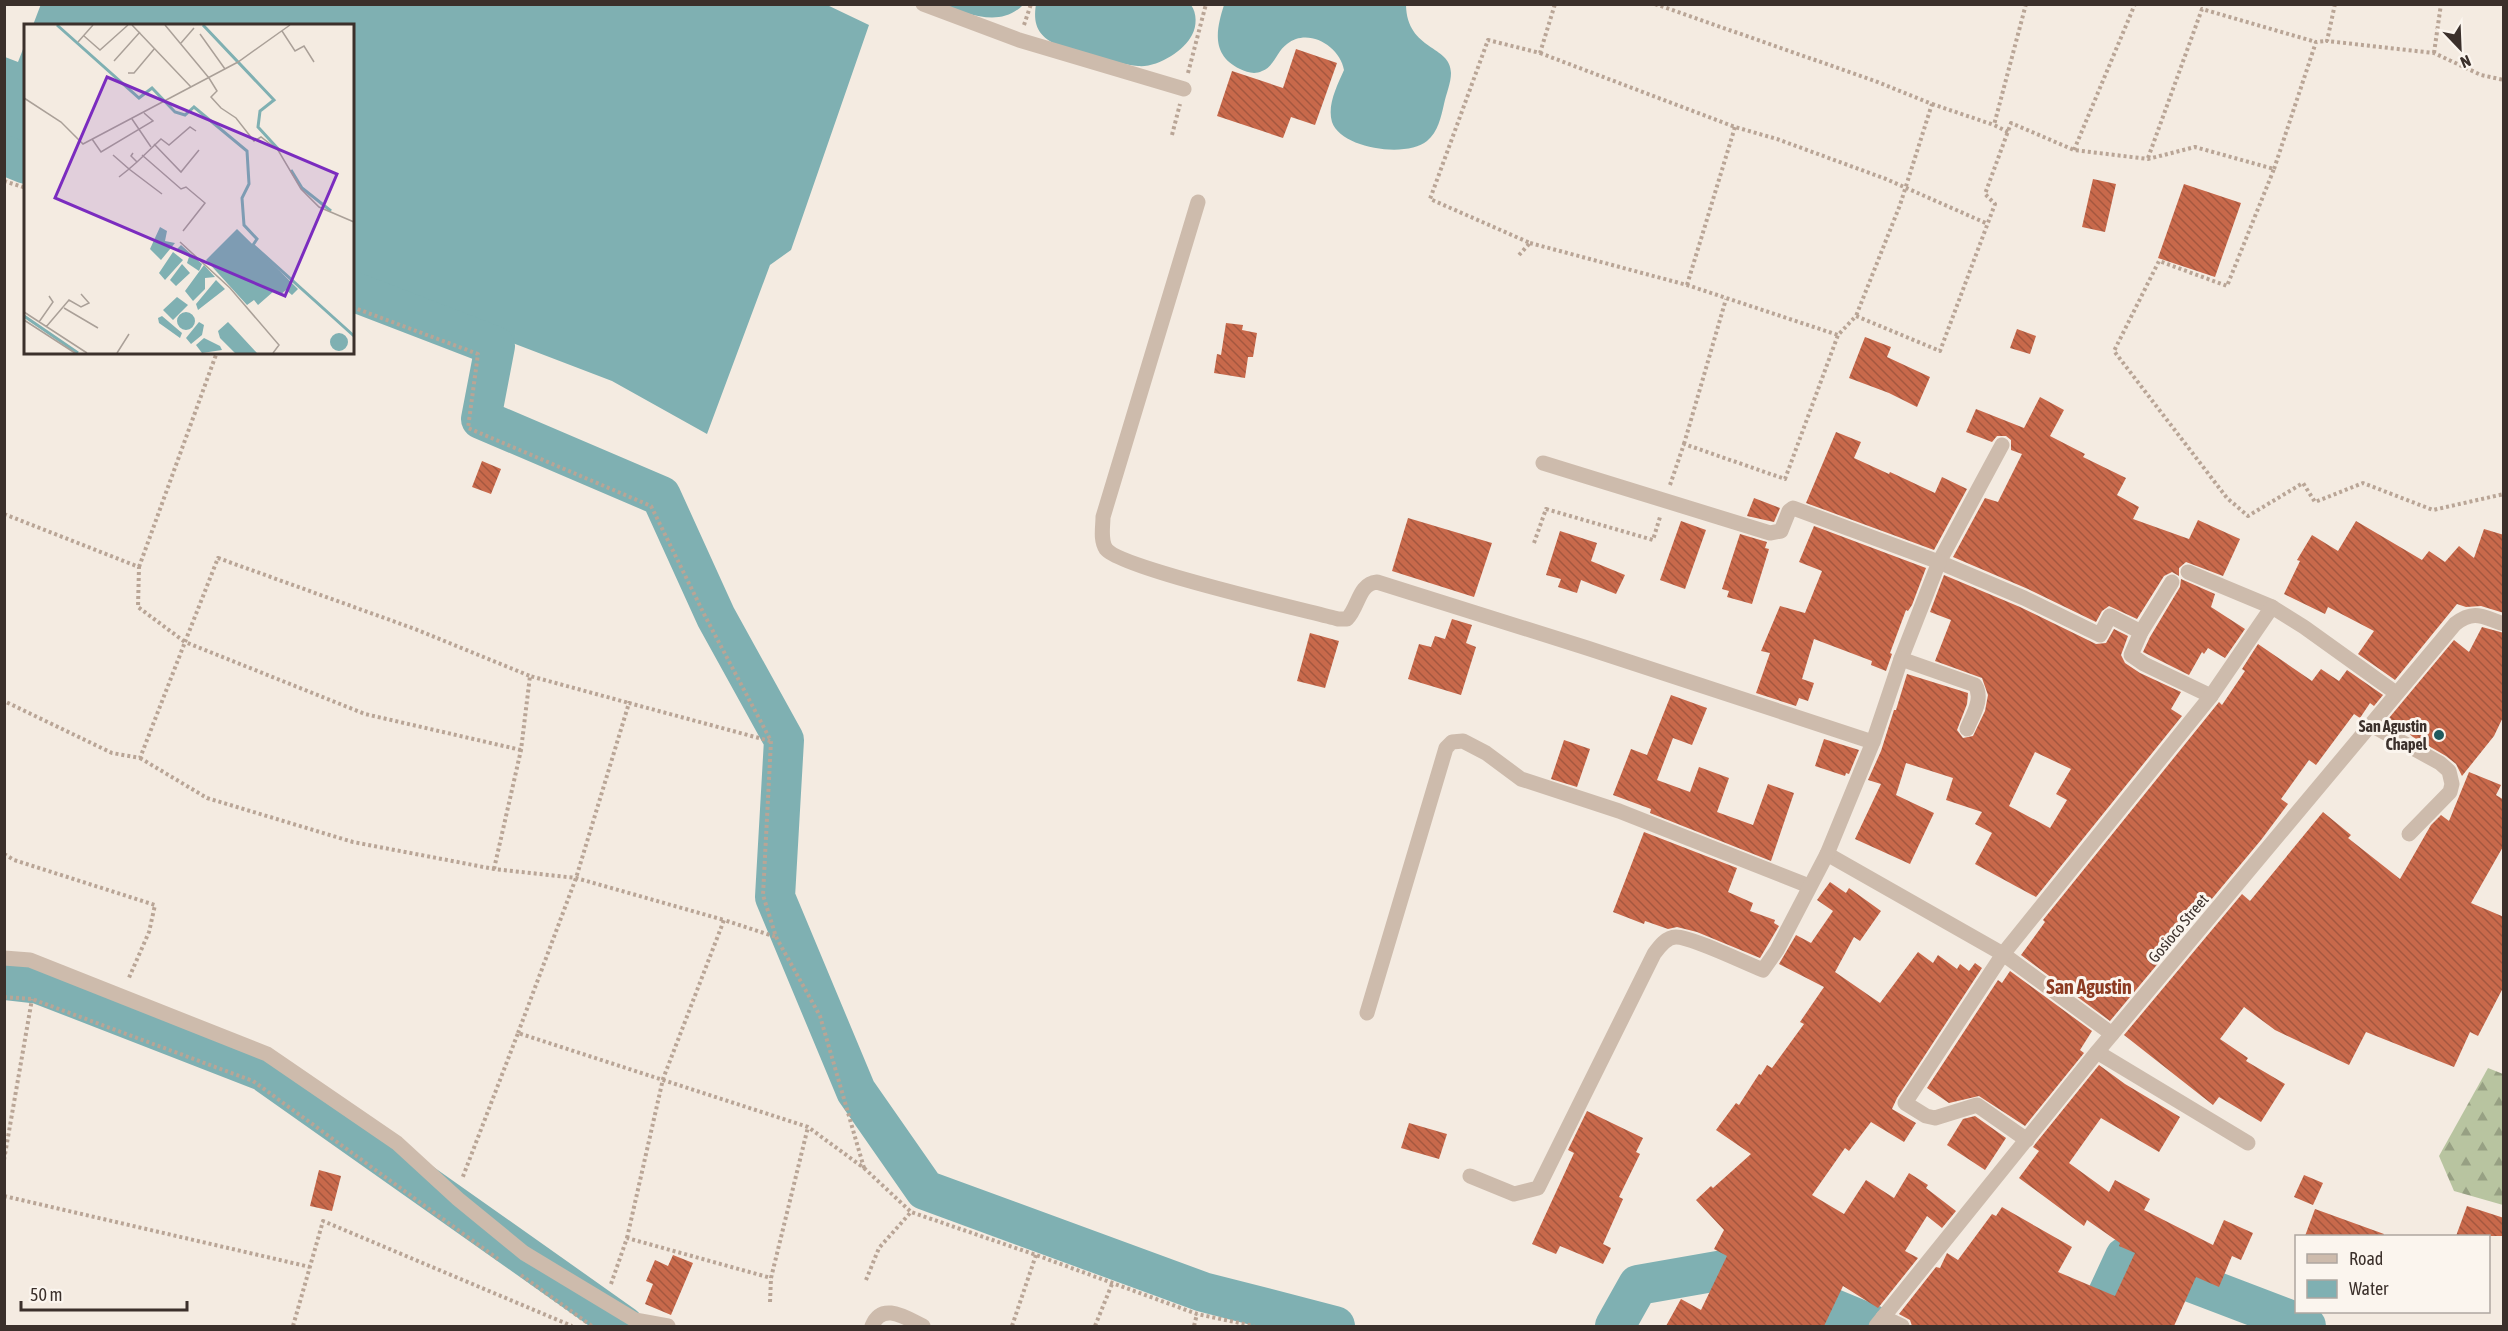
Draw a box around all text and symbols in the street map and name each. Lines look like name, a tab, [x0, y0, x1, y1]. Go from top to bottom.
north arrow	[2430, 18, 2490, 78]
inset map	[24, 24, 354, 354]
text: N	[2458, 52, 2474, 72]
place label: San Agustin Chapel	[2359, 717, 2428, 753]
marker: San Agustin Chapel	[2432, 728, 2446, 742]
street label: Gosioco Street	[2144, 890, 2212, 966]
district label: San Agustin	[2046, 975, 2132, 998]
legend	[2295, 1235, 2490, 1313]
text: Road	[2349, 1248, 2383, 1269]
scale bar	[21, 1274, 188, 1312]
text: Water	[2349, 1278, 2389, 1299]
text: 50 m	[30, 1284, 62, 1305]

